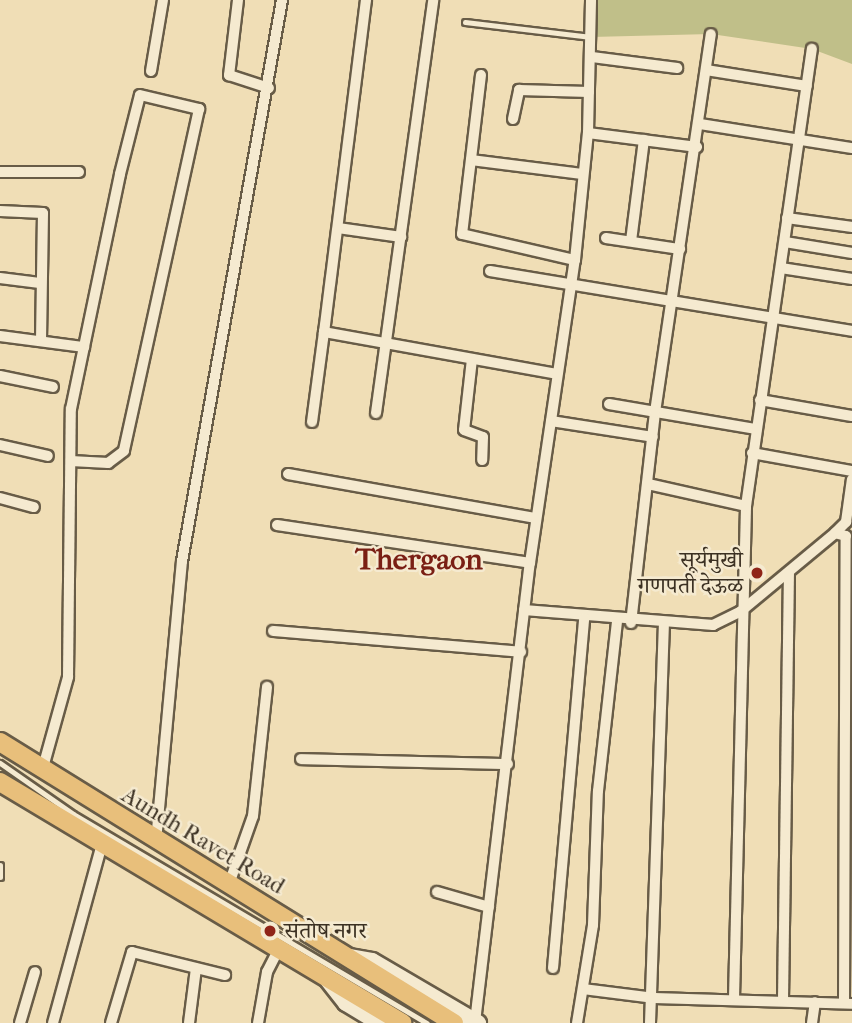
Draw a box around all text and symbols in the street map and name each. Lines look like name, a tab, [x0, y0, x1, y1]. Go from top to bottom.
district label: Thergaon	[355, 542, 483, 578]
place label: सूर्यमुखी गणपती देऊळ	[638, 546, 743, 600]
marker: सूर्यमुखी गणपती देऊळ	[749, 565, 765, 581]
street label: Aundh Ravet Road	[116, 781, 290, 901]
place label: संतोष नगर	[284, 917, 367, 945]
marker: संतोष नगर	[262, 923, 278, 939]

